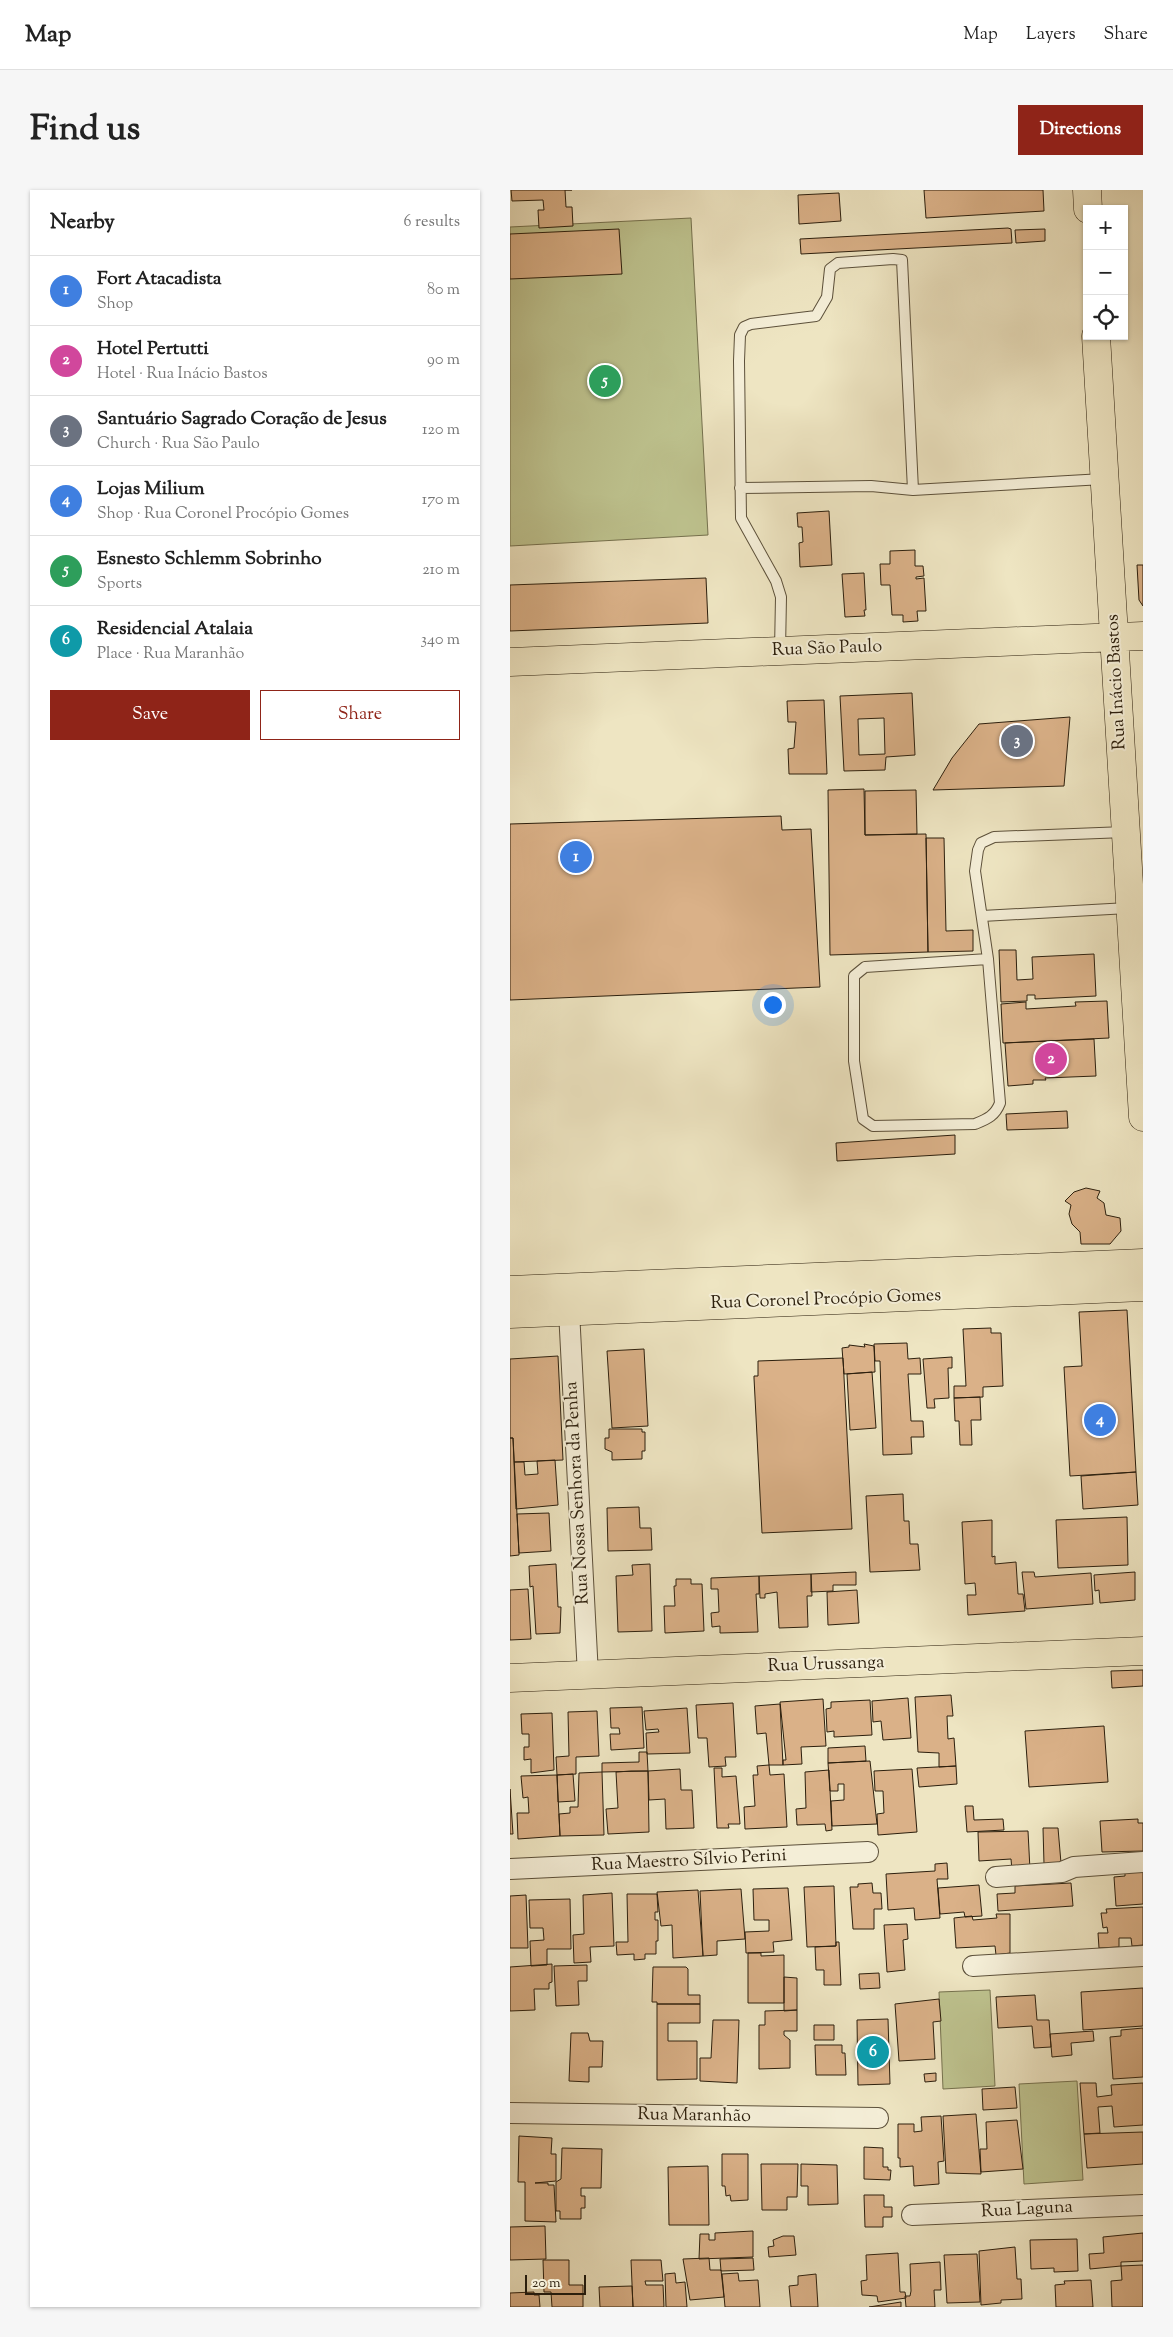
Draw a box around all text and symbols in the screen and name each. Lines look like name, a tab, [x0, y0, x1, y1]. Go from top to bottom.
text: Map	[25, 18, 71, 52]
text: Map	[963, 22, 998, 48]
text: Layers	[1026, 22, 1076, 48]
text: Share	[1104, 22, 1148, 48]
text: Find us	[30, 105, 140, 156]
button: Directions	[1018, 105, 1143, 155]
map controls	[1083, 205, 1128, 340]
button: +	[1083, 205, 1128, 250]
text: Nearby	[50, 208, 115, 238]
text: 6 results	[404, 211, 460, 234]
button: −	[1083, 250, 1128, 295]
text: Fort Atacadista	[97, 266, 221, 293]
text: 1	[63, 279, 69, 302]
text: 80 m	[427, 279, 460, 302]
text: Shop	[97, 293, 133, 316]
button: locate	[1083, 295, 1128, 340]
text: Hotel Pertutti	[97, 336, 209, 363]
text: 2	[62, 349, 70, 372]
text: 90 m	[427, 349, 460, 372]
pin: 5	[589, 362, 621, 400]
text: Hotel · Rua Inácio Bastos	[97, 363, 267, 386]
text: Santuário Sagrado Coração de Jesus	[97, 406, 387, 433]
text: 3	[63, 419, 69, 442]
text: 120 m	[422, 419, 460, 442]
text: Church · Rua São Paulo	[97, 433, 260, 456]
text: Lojas Milium	[97, 476, 204, 503]
text: 4	[62, 489, 70, 512]
text: 170 m	[422, 489, 460, 512]
text: Shop · Rua Coronel Procópio Gomes	[97, 503, 349, 526]
text: Esnesto Schlemm Sobrinho	[97, 546, 322, 573]
text: 5	[63, 559, 69, 582]
text: 210 m	[422, 559, 460, 582]
text: Sports	[97, 573, 142, 596]
street label: Rua Inácio Bastos	[1100, 613, 1134, 751]
text: Residencial Atalaia	[97, 616, 253, 643]
text: 6	[62, 629, 70, 652]
text: 340 m	[421, 629, 460, 652]
street label: Rua São Paulo	[771, 634, 883, 664]
text: Place · Rua Maranhão	[97, 643, 244, 666]
button: Save	[50, 690, 250, 740]
button: Share	[260, 690, 460, 740]
pin: 3	[1001, 722, 1033, 760]
pin: 1	[560, 838, 592, 876]
your location	[760, 992, 786, 1018]
pin: 2	[1035, 1040, 1067, 1078]
street label: Rua Coronel Procópio Gomes	[710, 1283, 942, 1317]
street label: Rua Nossa Senhora da Penha	[559, 1381, 597, 1605]
pin: 4	[1084, 1401, 1116, 1439]
street label: Rua Urussanga	[767, 1650, 885, 1680]
street label: Rua Maestro Sílvio Perini	[591, 1843, 787, 1879]
pin: 6	[857, 2033, 889, 2071]
street label: Rua Maranhão	[637, 2102, 751, 2130]
street label: Rua Laguna	[980, 2195, 1074, 2225]
scale bar	[525, 2272, 586, 2295]
text: 20 m	[532, 2274, 561, 2294]

